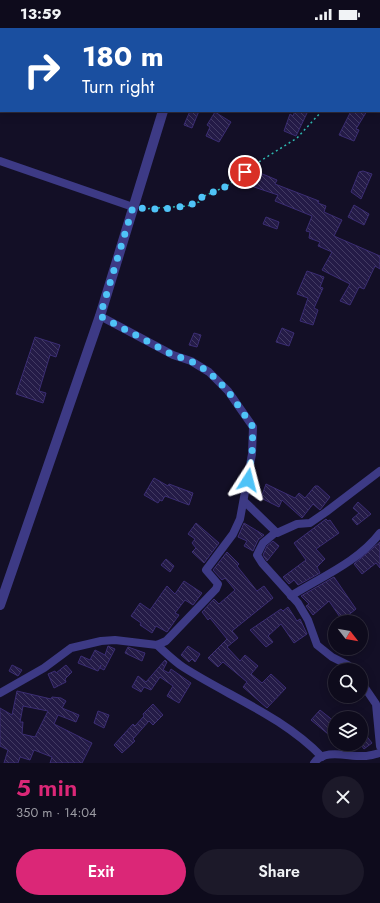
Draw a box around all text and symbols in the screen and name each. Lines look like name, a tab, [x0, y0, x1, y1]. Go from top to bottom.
text: 13:59	[20, 3, 62, 25]
text: 180 m	[82, 36, 164, 77]
icon: right	[16, 44, 68, 96]
text: Turn right	[82, 74, 154, 100]
pin	[228, 155, 262, 189]
icon: arrive	[234, 161, 256, 183]
position arrow	[227, 459, 269, 501]
north arrow	[328, 615, 368, 655]
map controls	[328, 615, 368, 751]
button: search	[328, 663, 368, 703]
button: layers	[328, 711, 368, 751]
text: 5 min	[16, 770, 77, 805]
button: close	[322, 776, 364, 818]
text: 350 m · 14:04	[16, 803, 97, 822]
button: Exit	[16, 849, 186, 895]
button: Share	[194, 849, 364, 895]

